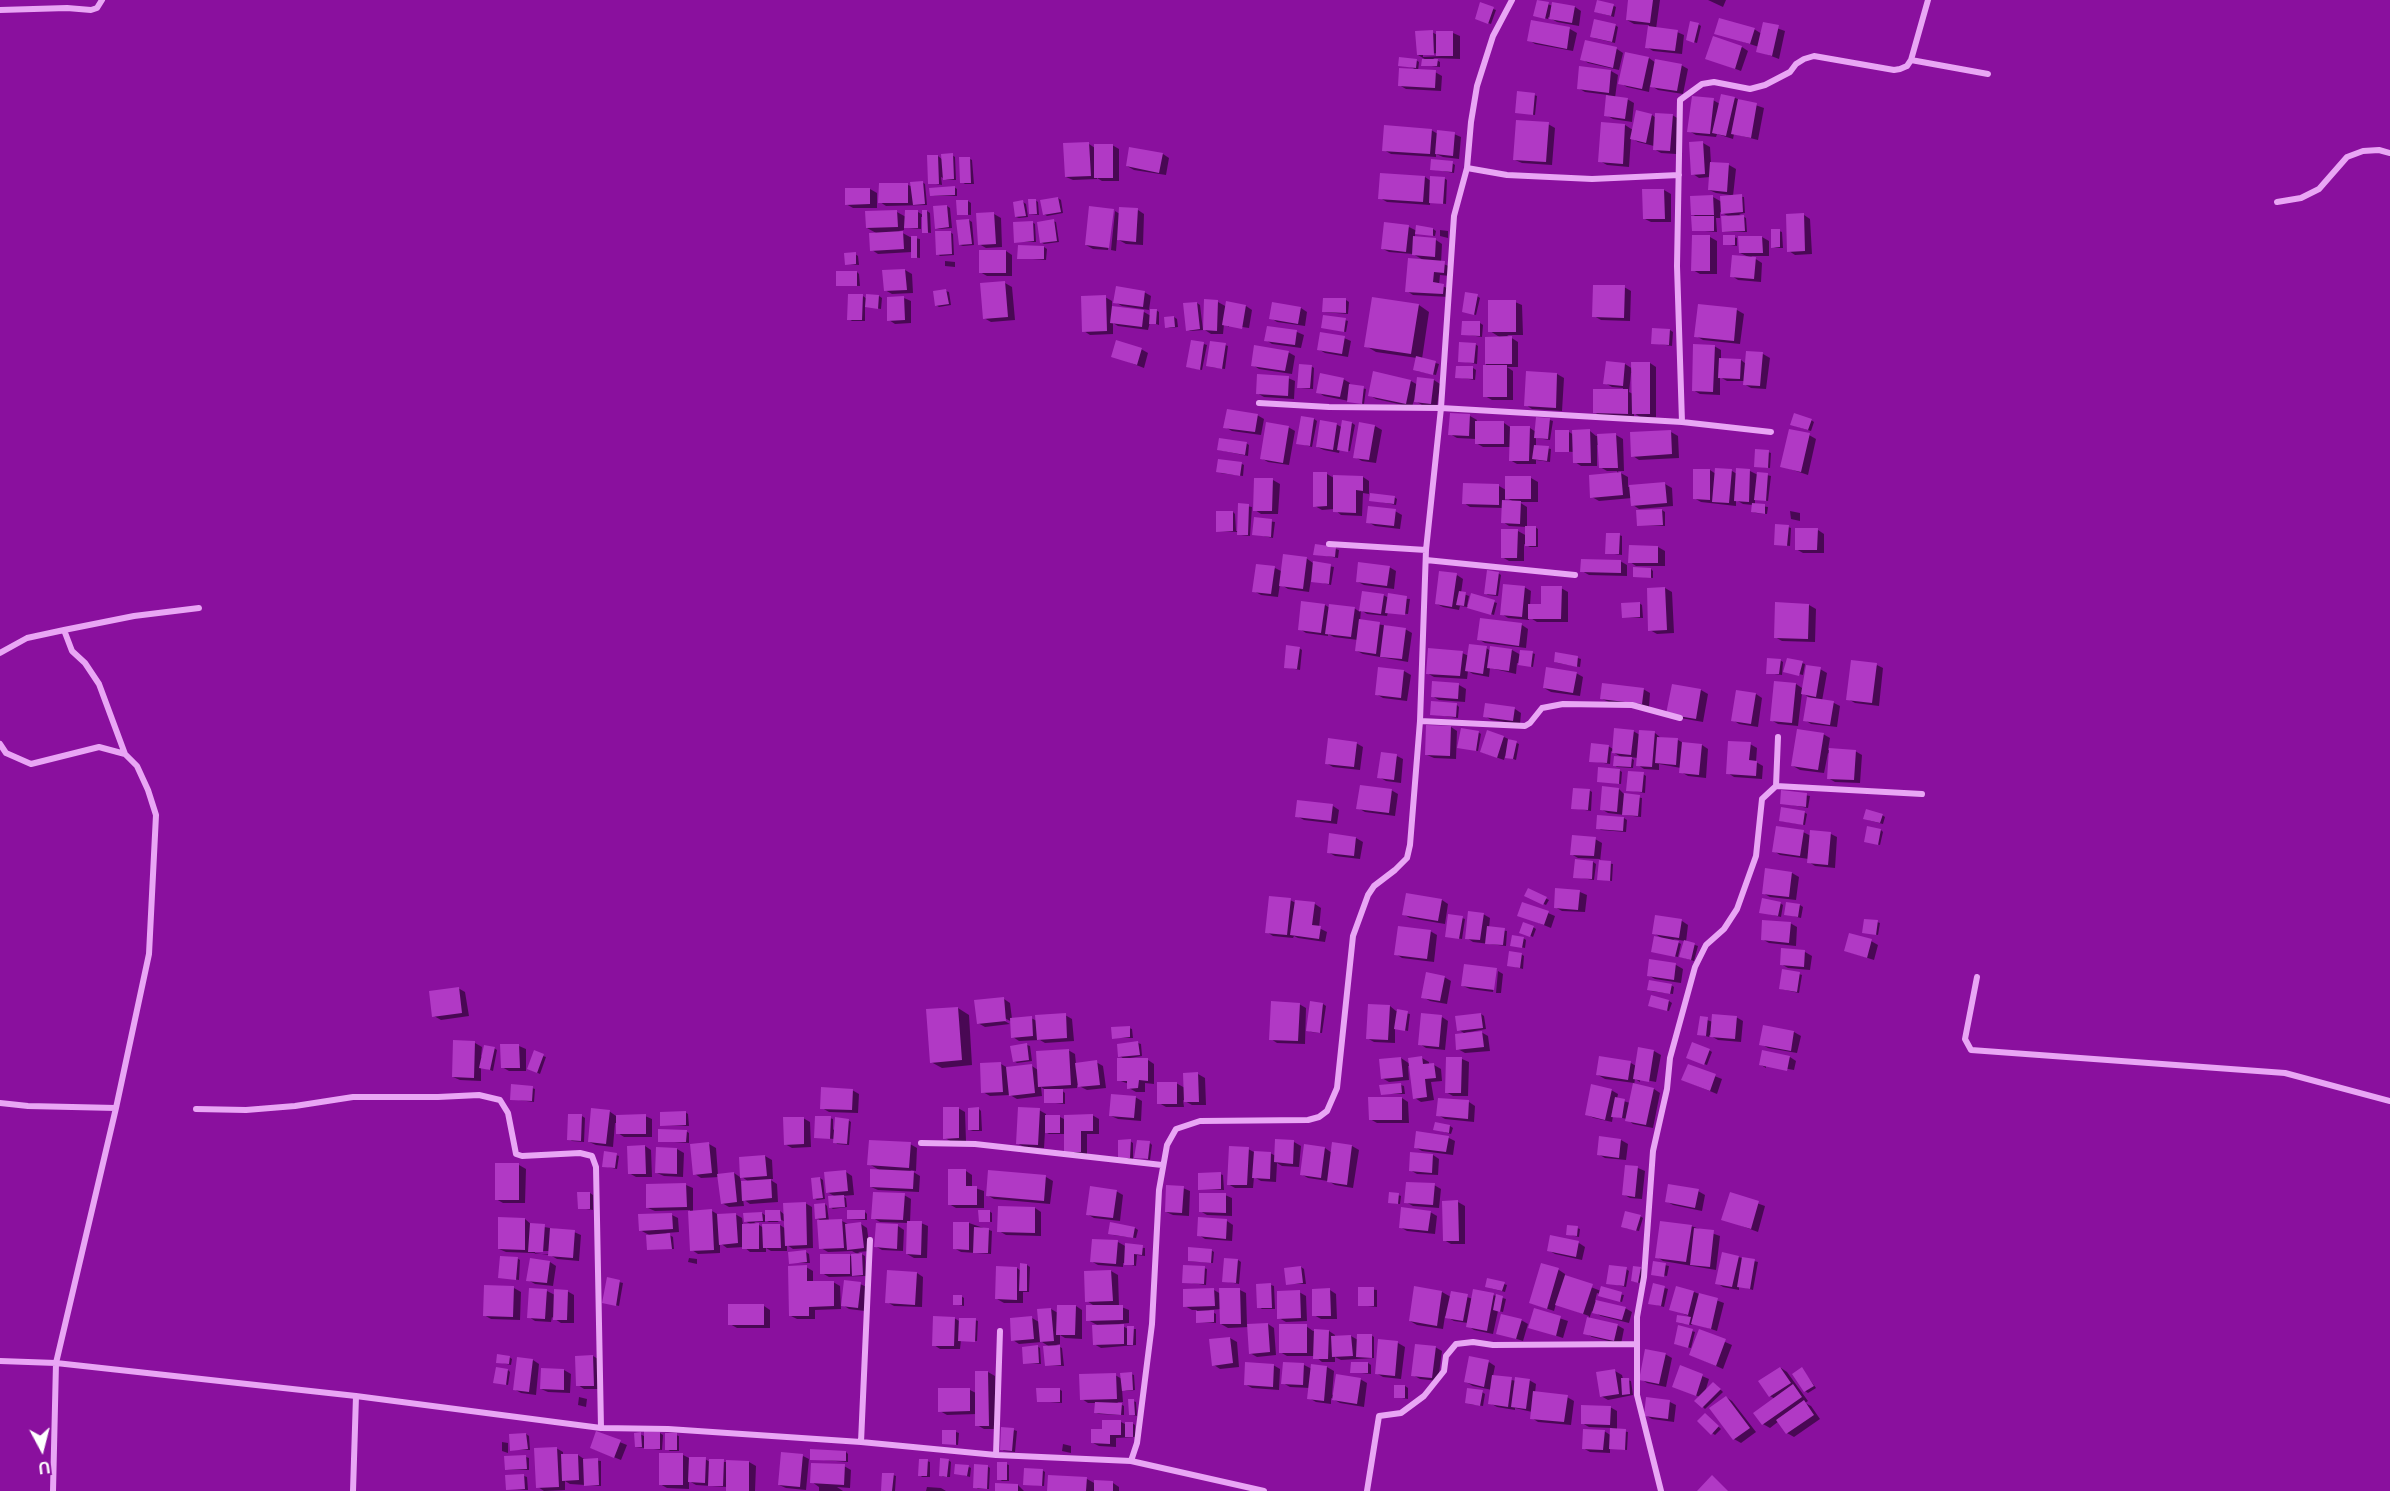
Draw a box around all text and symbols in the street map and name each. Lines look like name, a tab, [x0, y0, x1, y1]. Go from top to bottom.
north arrow	[12, 1419, 72, 1479]
text: U	[37, 1458, 51, 1477]

